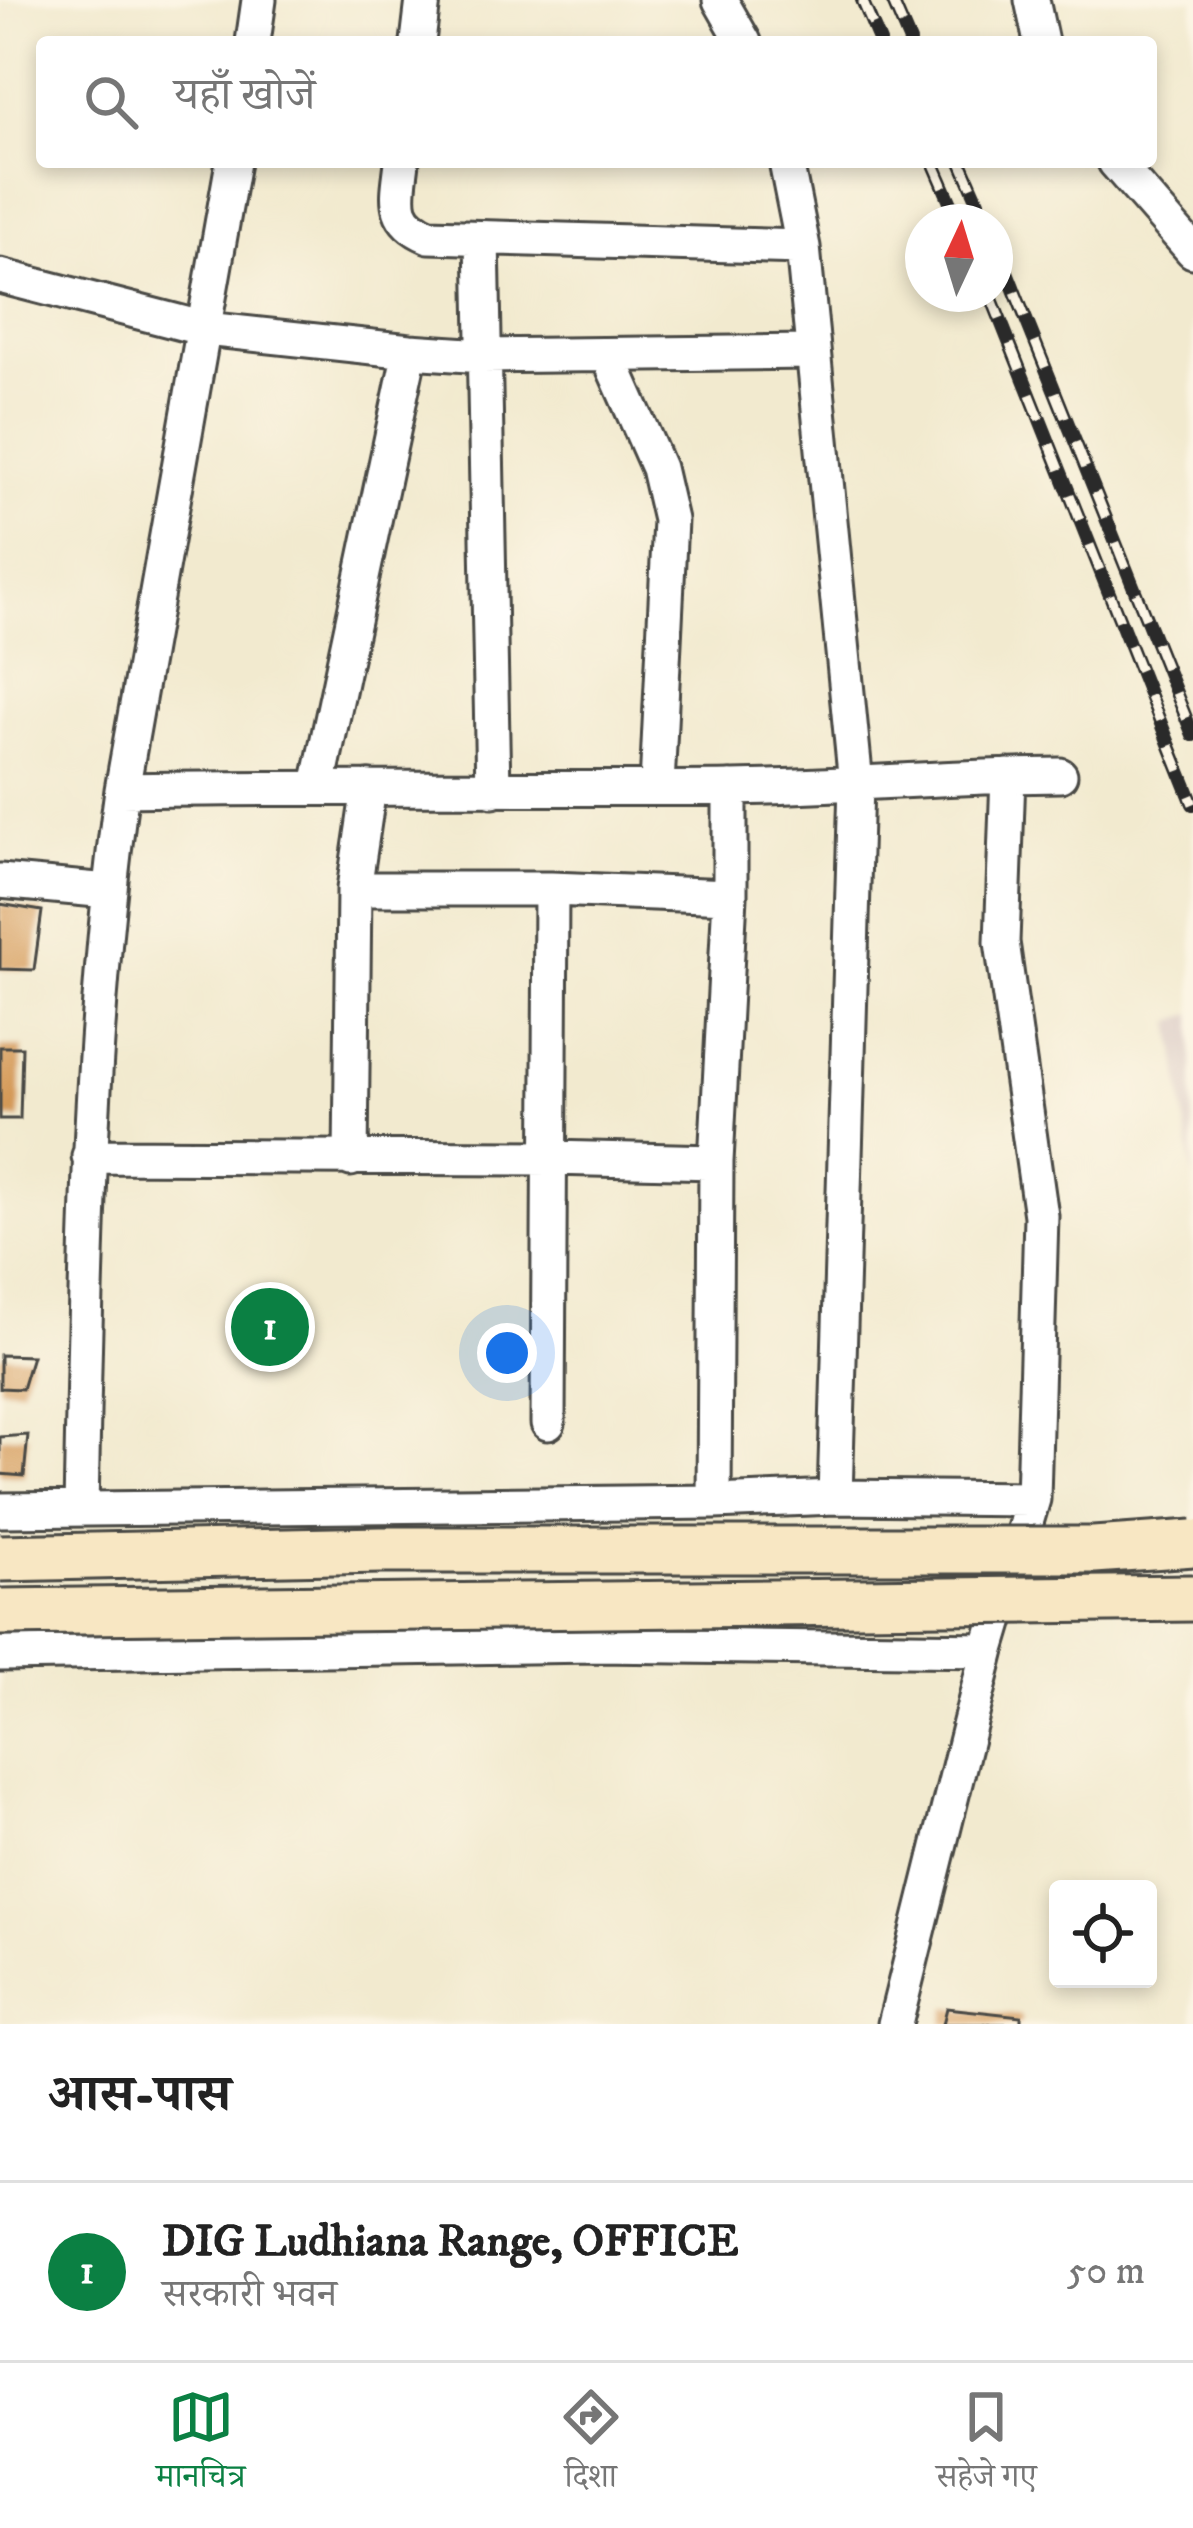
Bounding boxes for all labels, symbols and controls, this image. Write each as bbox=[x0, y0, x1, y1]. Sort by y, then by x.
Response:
search box bbox=[36, 36, 1157, 168]
text: यहाँ खोजें bbox=[174, 68, 315, 124]
icon: search bbox=[78, 69, 144, 135]
north arrow bbox=[905, 204, 1013, 312]
pin: 1 bbox=[231, 1282, 309, 1372]
your location bbox=[477, 1323, 537, 1383]
map controls bbox=[1049, 1880, 1157, 1988]
button: locate bbox=[1049, 1880, 1157, 1988]
text: आस-पास bbox=[48, 2063, 231, 2127]
text: DIG Ludhiana Range, OFFICE bbox=[162, 2214, 739, 2270]
text: 1 bbox=[80, 2247, 94, 2296]
text: 50 m bbox=[1067, 2247, 1145, 2296]
text: सरकारी भवन bbox=[162, 2270, 337, 2319]
tab: मानचित्र bbox=[156, 2384, 246, 2508]
tab: दिशा bbox=[558, 2384, 624, 2508]
tab: सहेजे गए bbox=[936, 2384, 1037, 2508]

